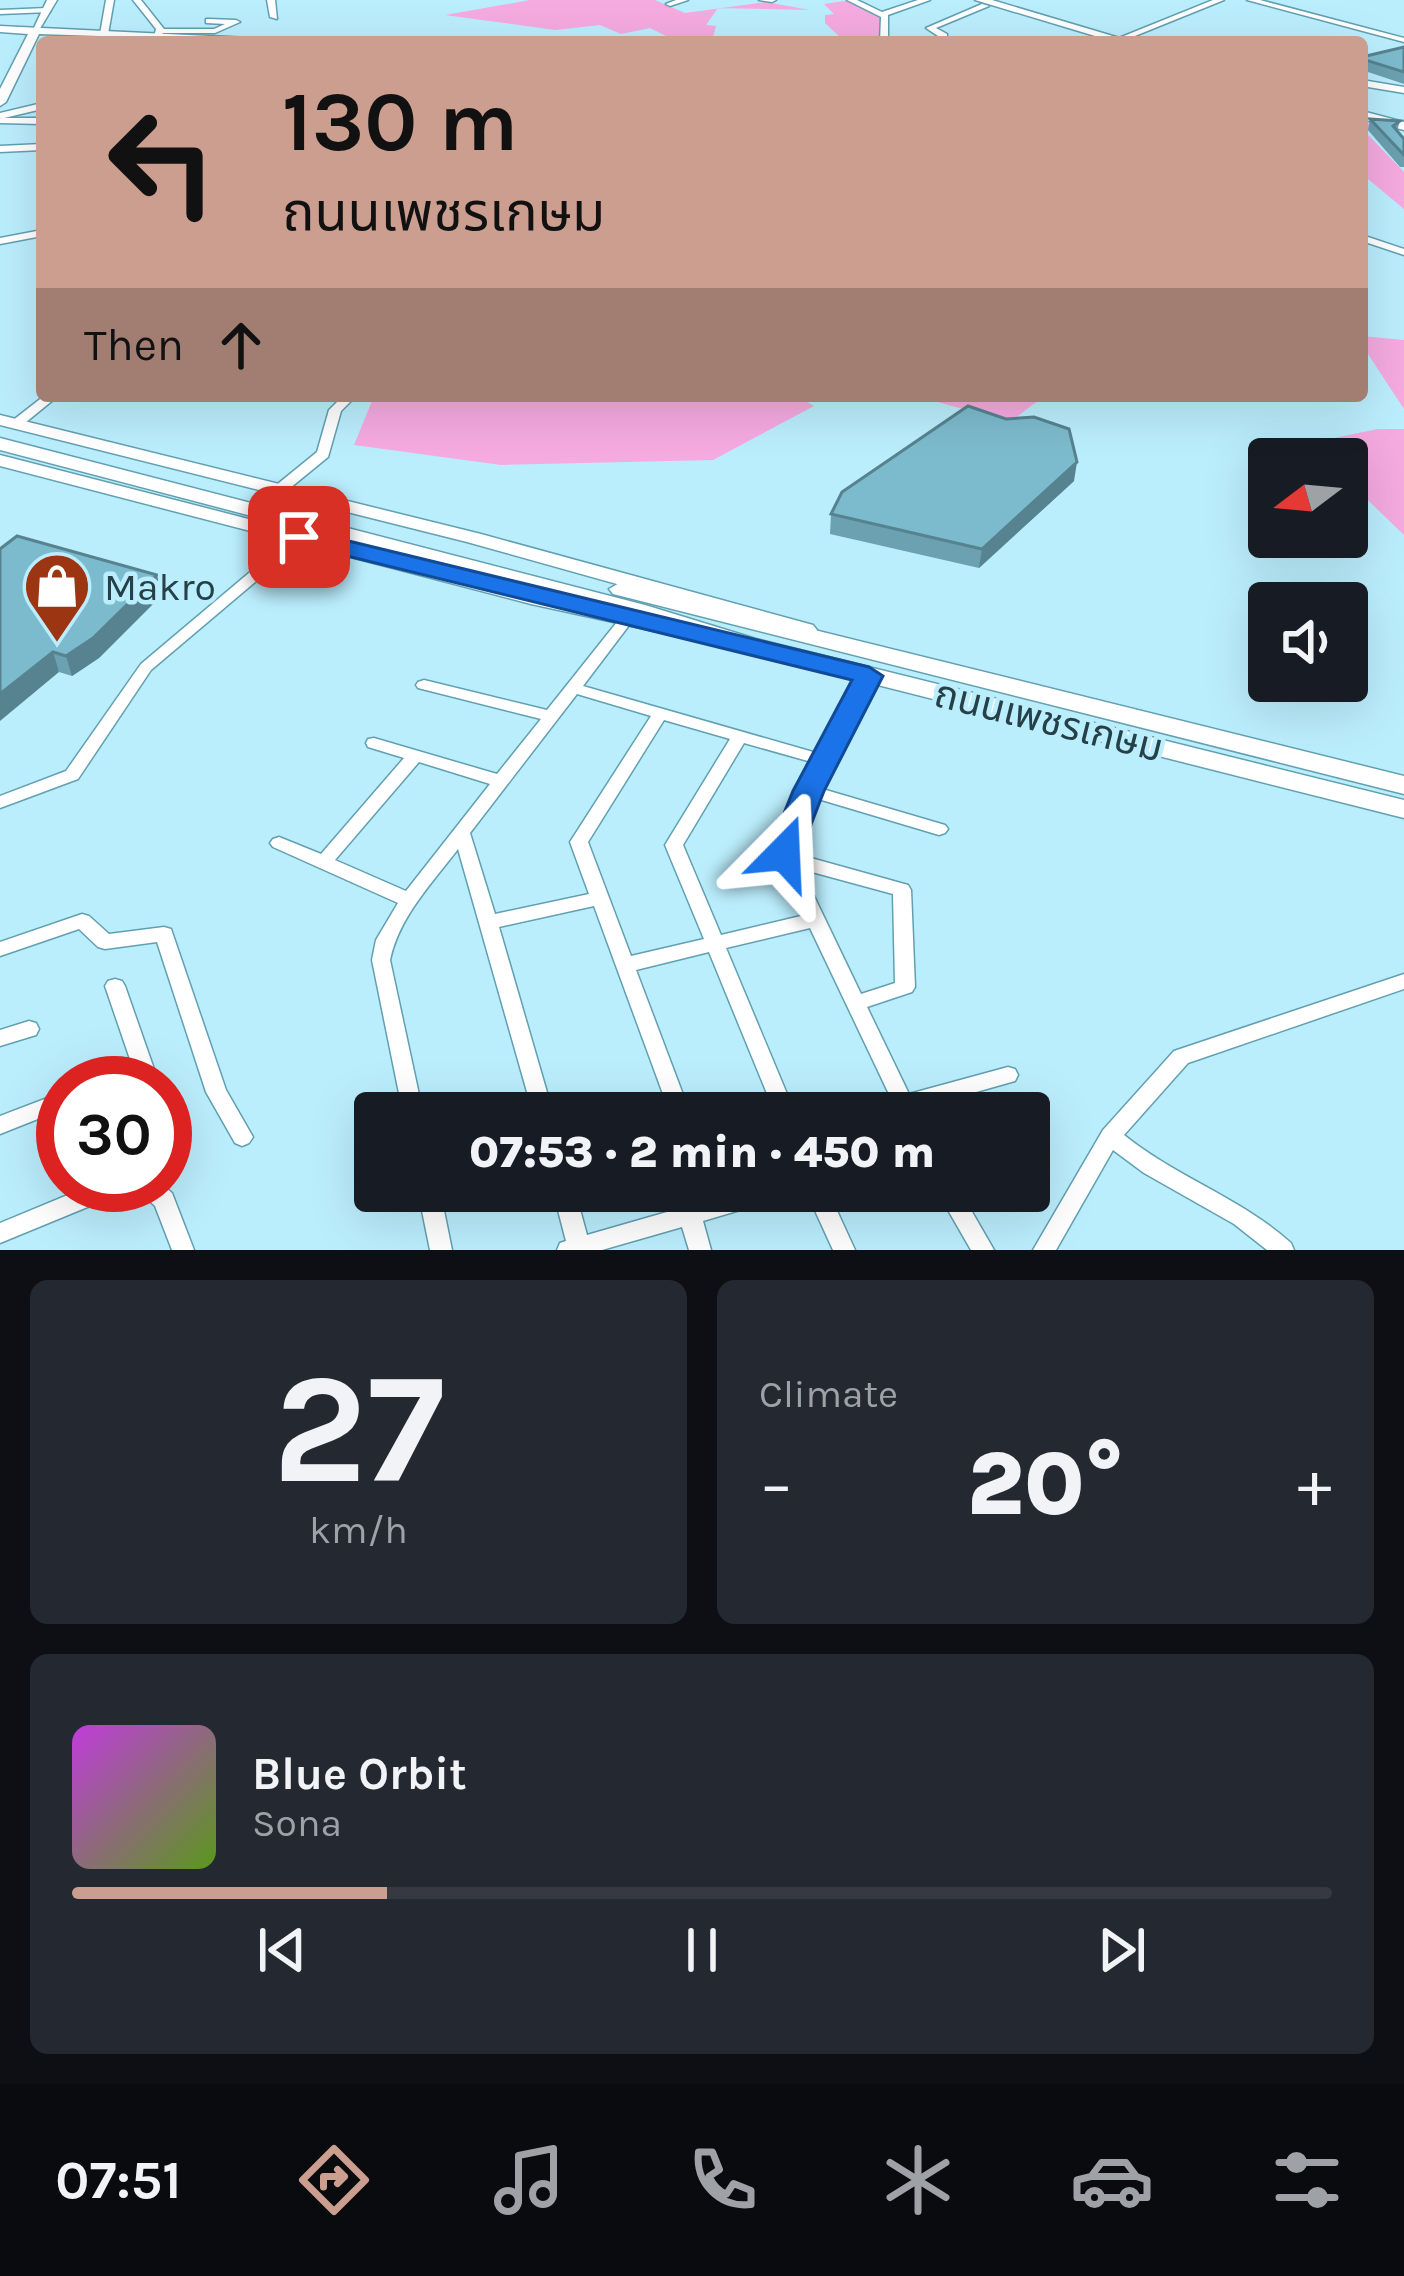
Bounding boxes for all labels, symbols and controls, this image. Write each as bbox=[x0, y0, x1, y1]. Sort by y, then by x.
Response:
text: 130 m bbox=[282, 73, 518, 171]
icon: left bbox=[84, 84, 240, 240]
text: ถนนเพชรเกษม bbox=[282, 180, 605, 244]
icon: ahead bbox=[208, 312, 274, 378]
text: Then bbox=[84, 319, 184, 371]
north arrow bbox=[1248, 438, 1368, 558]
map controls bbox=[1248, 438, 1368, 702]
pin bbox=[248, 486, 350, 588]
icon: arrive bbox=[266, 504, 332, 570]
shop icon: Makro bbox=[22, 551, 92, 645]
place label: Makro bbox=[104, 564, 216, 610]
button: sound bbox=[1248, 582, 1368, 702]
street label: ถนนเพชรเกษม bbox=[930, 670, 1168, 772]
position arrow bbox=[721, 790, 847, 916]
speed limit sign: 30 bbox=[36, 1056, 192, 1212]
text: 07:53 · 2 min · 450 m bbox=[469, 1126, 935, 1178]
text: 27 bbox=[273, 1338, 445, 1520]
text: Climate bbox=[759, 1371, 898, 1417]
text: 20° bbox=[967, 1431, 1124, 1537]
text: − bbox=[759, 1445, 794, 1523]
text: + bbox=[1297, 1445, 1332, 1523]
text: km/h bbox=[309, 1507, 408, 1553]
text: Blue Orbit bbox=[252, 1748, 467, 1800]
text: Sona bbox=[252, 1800, 342, 1846]
icon: previous bbox=[249, 1917, 315, 1983]
icon: pause bbox=[669, 1917, 735, 1983]
icon: next bbox=[1089, 1917, 1155, 1983]
icon: directions bbox=[292, 2138, 376, 2222]
icon: music bbox=[487, 2138, 571, 2222]
icon: phone bbox=[681, 2138, 765, 2222]
icon: climate bbox=[876, 2138, 960, 2222]
icon: car bbox=[1070, 2138, 1154, 2222]
icon: filters bbox=[1265, 2138, 1349, 2222]
text: 07:51 bbox=[55, 2148, 182, 2212]

